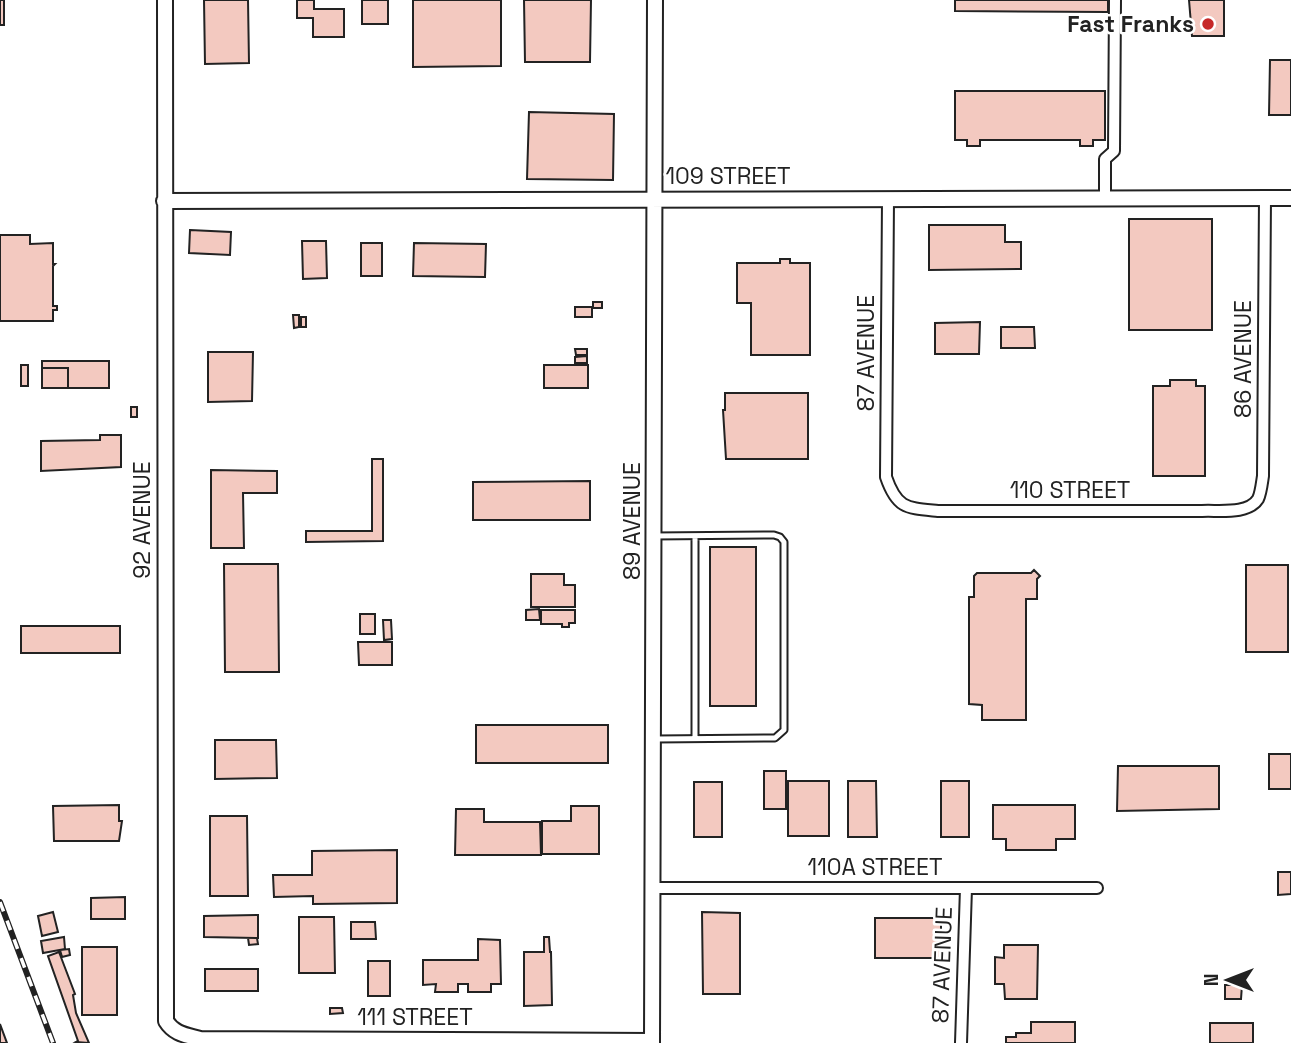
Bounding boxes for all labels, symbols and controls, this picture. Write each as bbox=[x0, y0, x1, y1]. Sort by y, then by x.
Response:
place label: Fast Franks bbox=[1067, 9, 1194, 39]
marker: Fast Franks bbox=[1200, 16, 1216, 32]
street label: 109 STREET bbox=[665, 161, 791, 191]
street label: 87 AVENUE bbox=[851, 295, 881, 411]
street label: 86 AVENUE bbox=[1228, 300, 1258, 418]
street label: 92 AVENUE bbox=[127, 461, 157, 579]
street label: 89 AVENUE bbox=[617, 462, 647, 580]
street label: 110 STREET bbox=[1010, 475, 1130, 505]
street label: 110A STREET bbox=[808, 852, 942, 882]
street label: 87 AVENUE bbox=[925, 906, 959, 1024]
north arrow bbox=[1193, 945, 1263, 1015]
text: N bbox=[1199, 974, 1224, 986]
street label: 111 STREET bbox=[357, 1002, 473, 1032]

